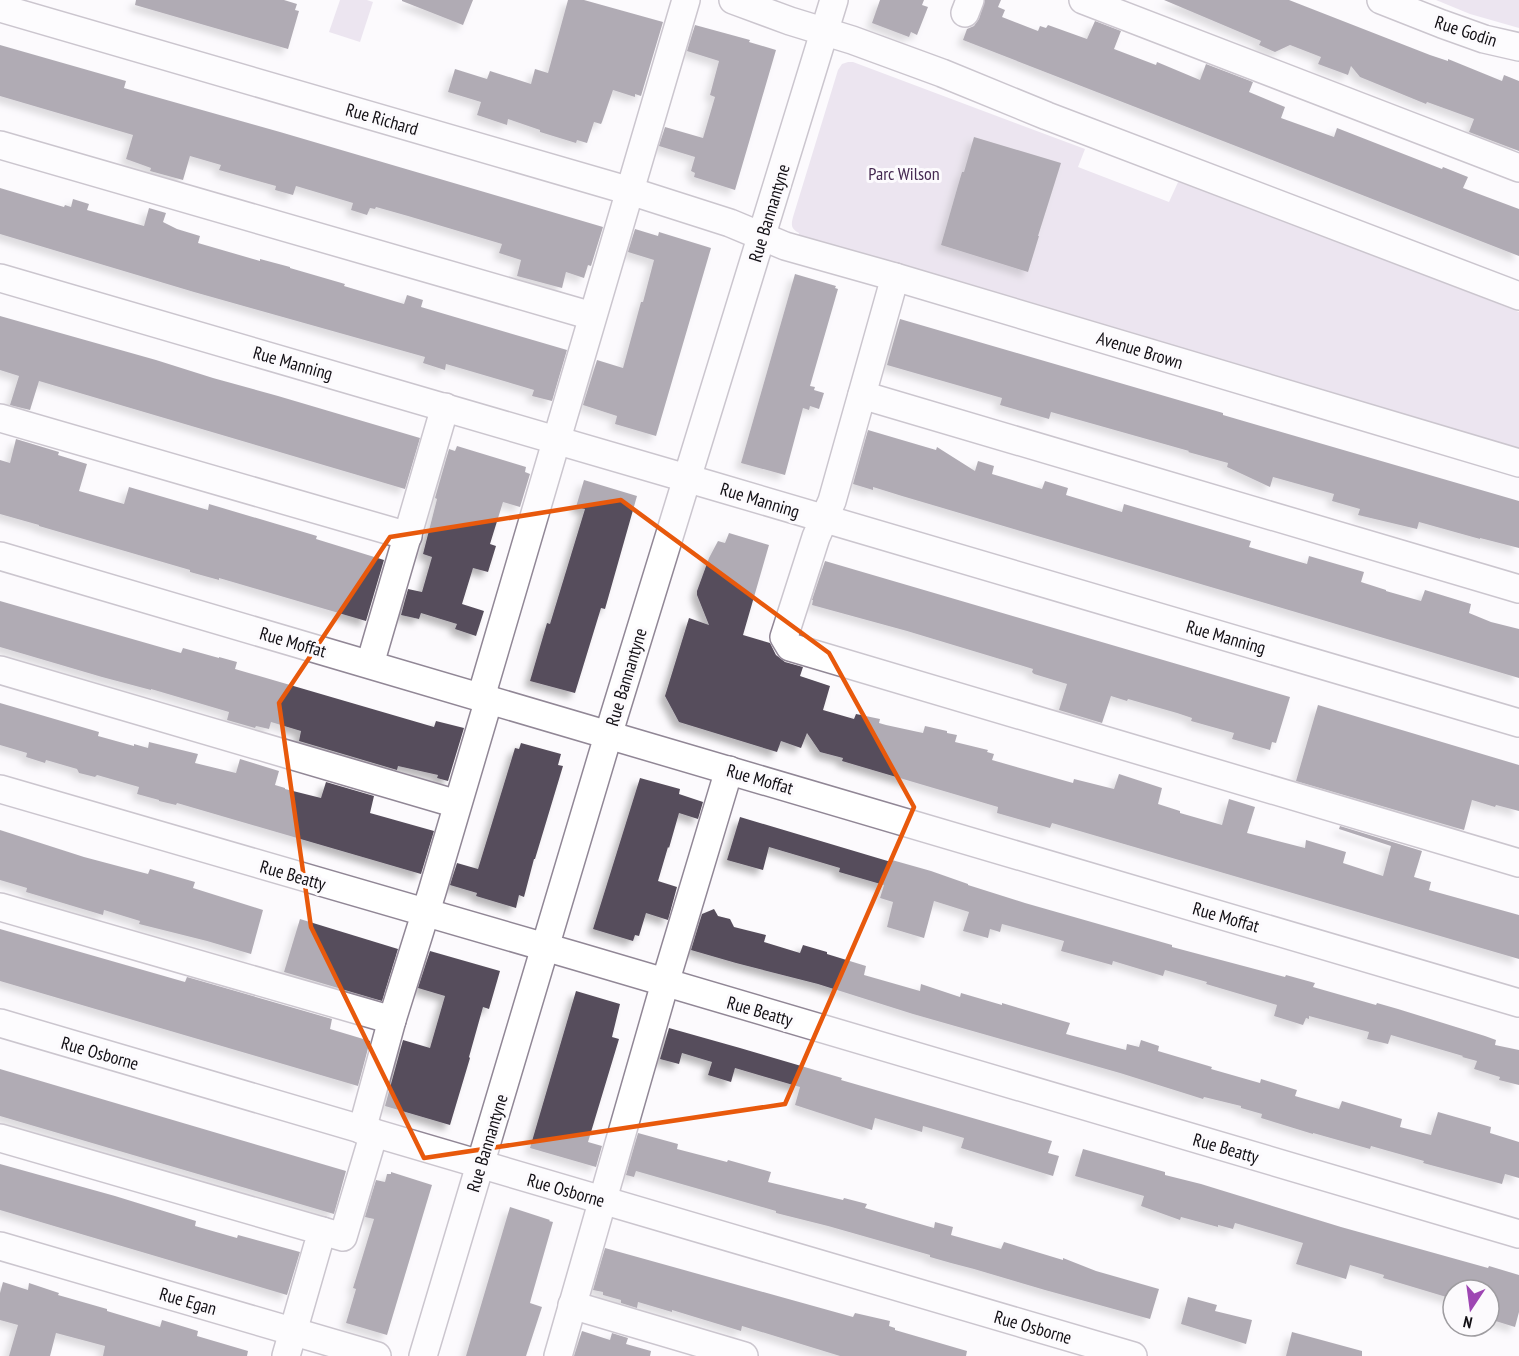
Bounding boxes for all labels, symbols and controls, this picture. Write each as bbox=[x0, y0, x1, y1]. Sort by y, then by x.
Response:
street label: Rue Godin bbox=[1432, 10, 1500, 52]
street label: Rue Richard bbox=[343, 98, 421, 140]
street label: Rue Bannantyne bbox=[743, 161, 795, 265]
park label: Parc Wilson bbox=[868, 162, 940, 185]
street label: Avenue Brown bbox=[1094, 326, 1186, 374]
street label: Rue Manning bbox=[251, 341, 335, 385]
street label: Rue Manning bbox=[718, 477, 802, 523]
street label: Rue Manning bbox=[1184, 615, 1268, 659]
street label: Rue Moffat bbox=[257, 622, 329, 662]
street label: Rue Bannantyne bbox=[600, 625, 652, 729]
street label: Rue Moffat bbox=[724, 759, 796, 799]
street label: Rue Beatty bbox=[257, 855, 329, 895]
street label: Rue Moffat bbox=[1190, 897, 1262, 937]
street label: Rue Beatty bbox=[724, 991, 796, 1031]
street label: Rue Osborne bbox=[59, 1031, 141, 1075]
street label: Rue Bannantyne bbox=[461, 1091, 513, 1195]
street label: Rue Beatty bbox=[1190, 1128, 1262, 1168]
street label: Rue Osborne bbox=[525, 1168, 607, 1212]
north arrow bbox=[1441, 1278, 1501, 1338]
street label: Rue Egan bbox=[157, 1282, 219, 1320]
street label: Rue Osborne bbox=[992, 1305, 1074, 1349]
text: N bbox=[1461, 1312, 1474, 1333]

